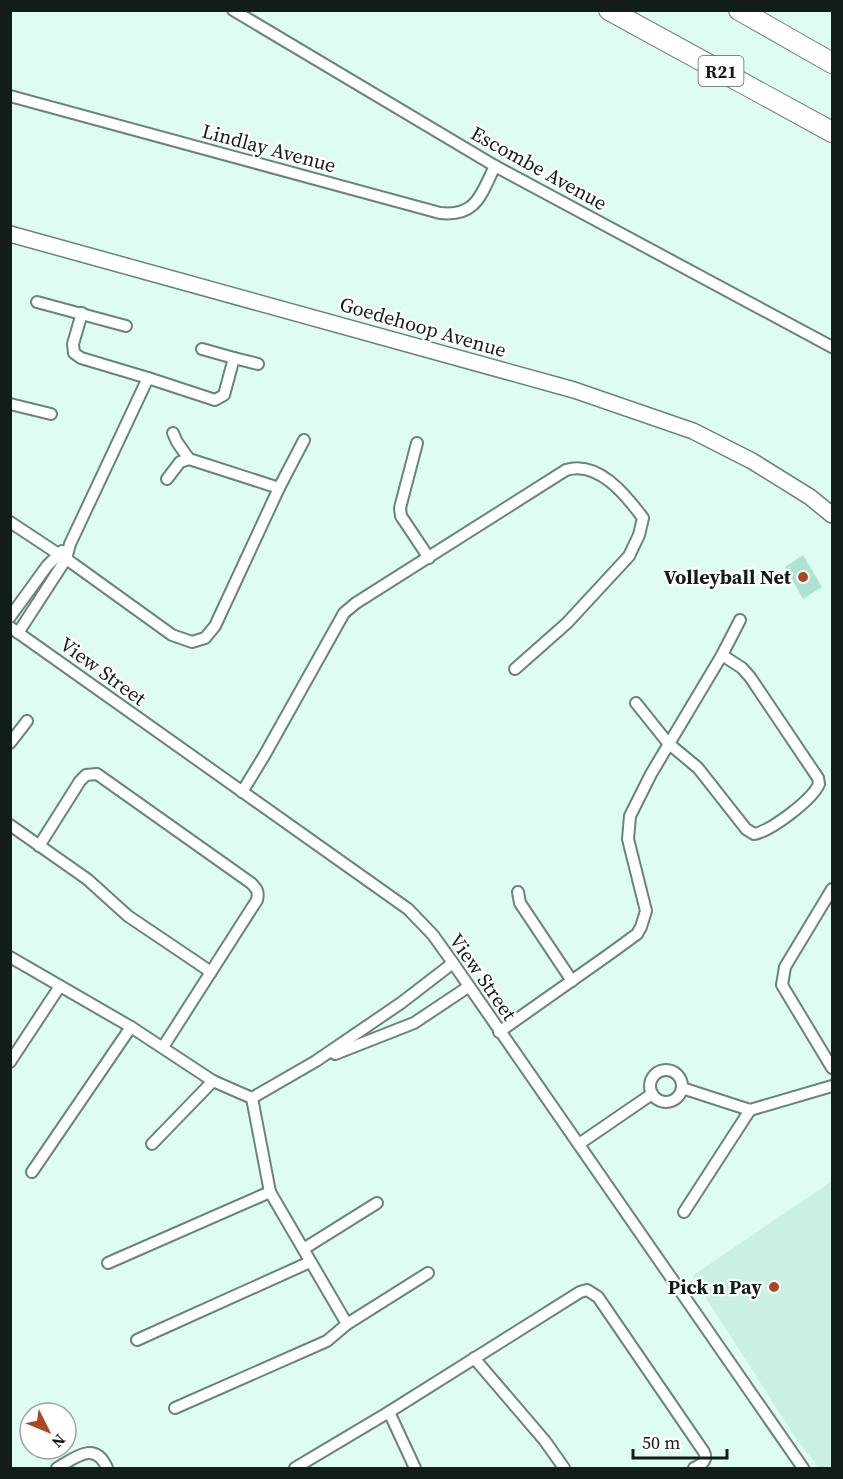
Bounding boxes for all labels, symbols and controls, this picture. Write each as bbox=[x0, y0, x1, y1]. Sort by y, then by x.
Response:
road number: R21 bbox=[698, 56, 744, 86]
street label: Lindlay Avenue bbox=[199, 117, 339, 179]
street label: Escombe Avenue bbox=[466, 119, 612, 217]
street label: Goedehoop Avenue bbox=[337, 290, 509, 364]
place label: Volleyball Net bbox=[664, 563, 792, 591]
marker: Volleyball Net bbox=[796, 570, 810, 584]
street label: View Street bbox=[54, 630, 152, 712]
street label: View Street bbox=[443, 928, 524, 1027]
place label: Pick n Pay bbox=[668, 1273, 762, 1301]
marker: Pick n Pay bbox=[767, 1280, 781, 1294]
north arrow bbox=[18, 1401, 78, 1461]
scale bar bbox=[633, 1422, 728, 1460]
text: N bbox=[47, 1429, 71, 1453]
text: 50 m bbox=[642, 1430, 680, 1455]

